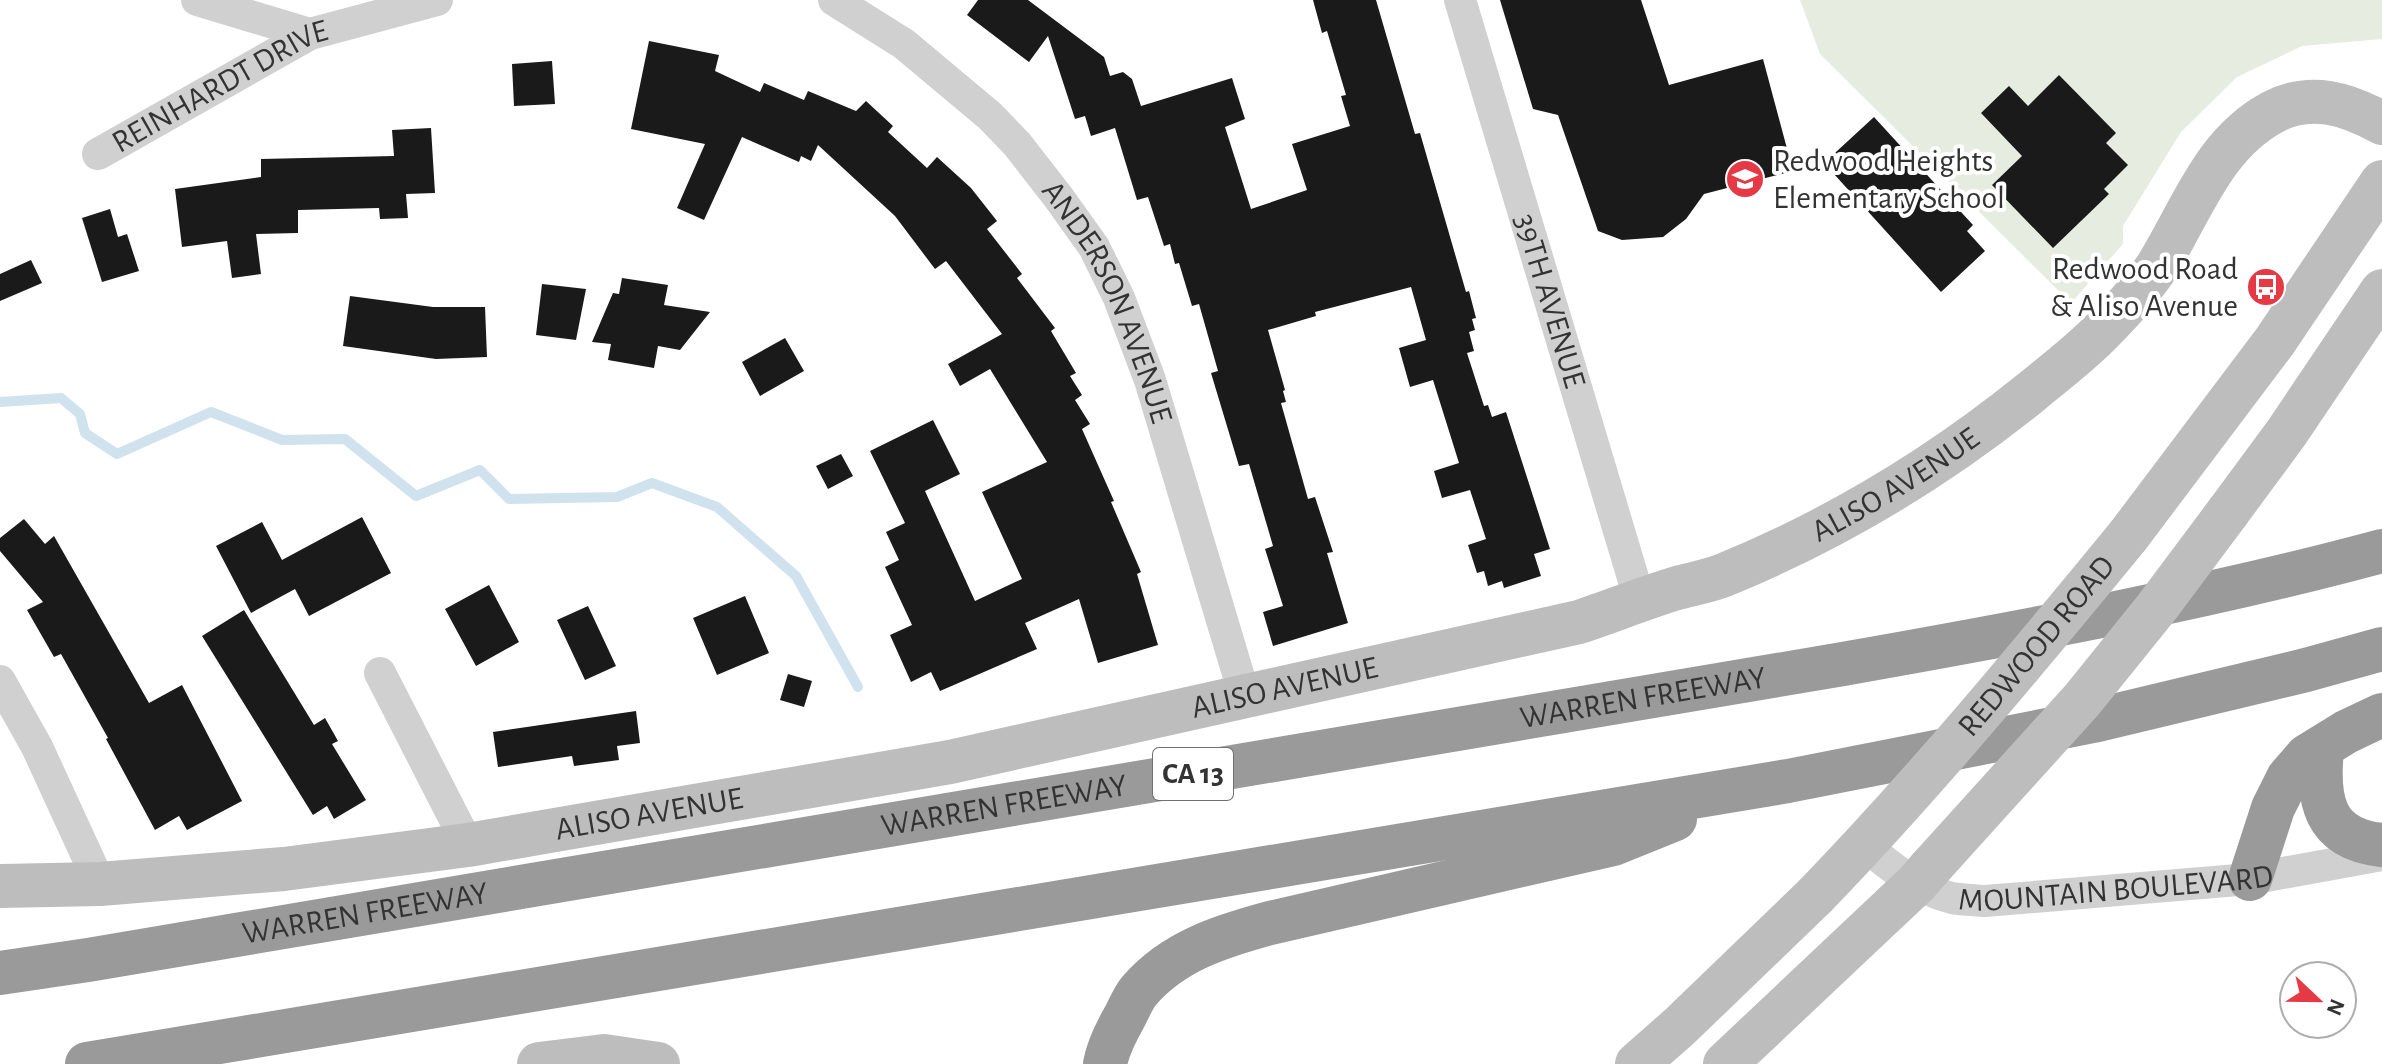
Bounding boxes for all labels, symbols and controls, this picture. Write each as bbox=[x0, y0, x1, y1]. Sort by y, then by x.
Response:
street label: REINHARDT DRIVE bbox=[107, 14, 331, 159]
place label: Redwood Heights Elementary School bbox=[1773, 145, 2005, 214]
school or university icon: Redwood Heights Elementary School bbox=[1724, 158, 1766, 200]
street label: ANDERSON AVENUE bbox=[1036, 175, 1178, 427]
street label: 39TH AVENUE bbox=[1509, 210, 1591, 391]
place label: Redwood Road & Aliso Avenue bbox=[2050, 253, 2238, 322]
bus stop icon: Redwood Road & Aliso Avenue bbox=[2245, 266, 2287, 308]
street label: ALISO AVENUE bbox=[1806, 422, 1985, 548]
street label: REDWOOD ROAD bbox=[1952, 550, 2121, 742]
street label: ALISO AVENUE bbox=[1188, 651, 1381, 724]
street label: WARREN FREEWAY bbox=[1518, 661, 1768, 734]
road number: CA 13 bbox=[1153, 748, 1233, 800]
street label: WARREN FREEWAY bbox=[879, 769, 1130, 842]
street label: ALISO AVENUE bbox=[553, 782, 745, 846]
street label: MOUNTAIN BOULEVARD bbox=[1957, 859, 2276, 917]
street label: WARREN FREEWAY bbox=[240, 877, 491, 950]
north arrow bbox=[2278, 960, 2358, 1040]
text: N bbox=[2323, 996, 2349, 1018]

